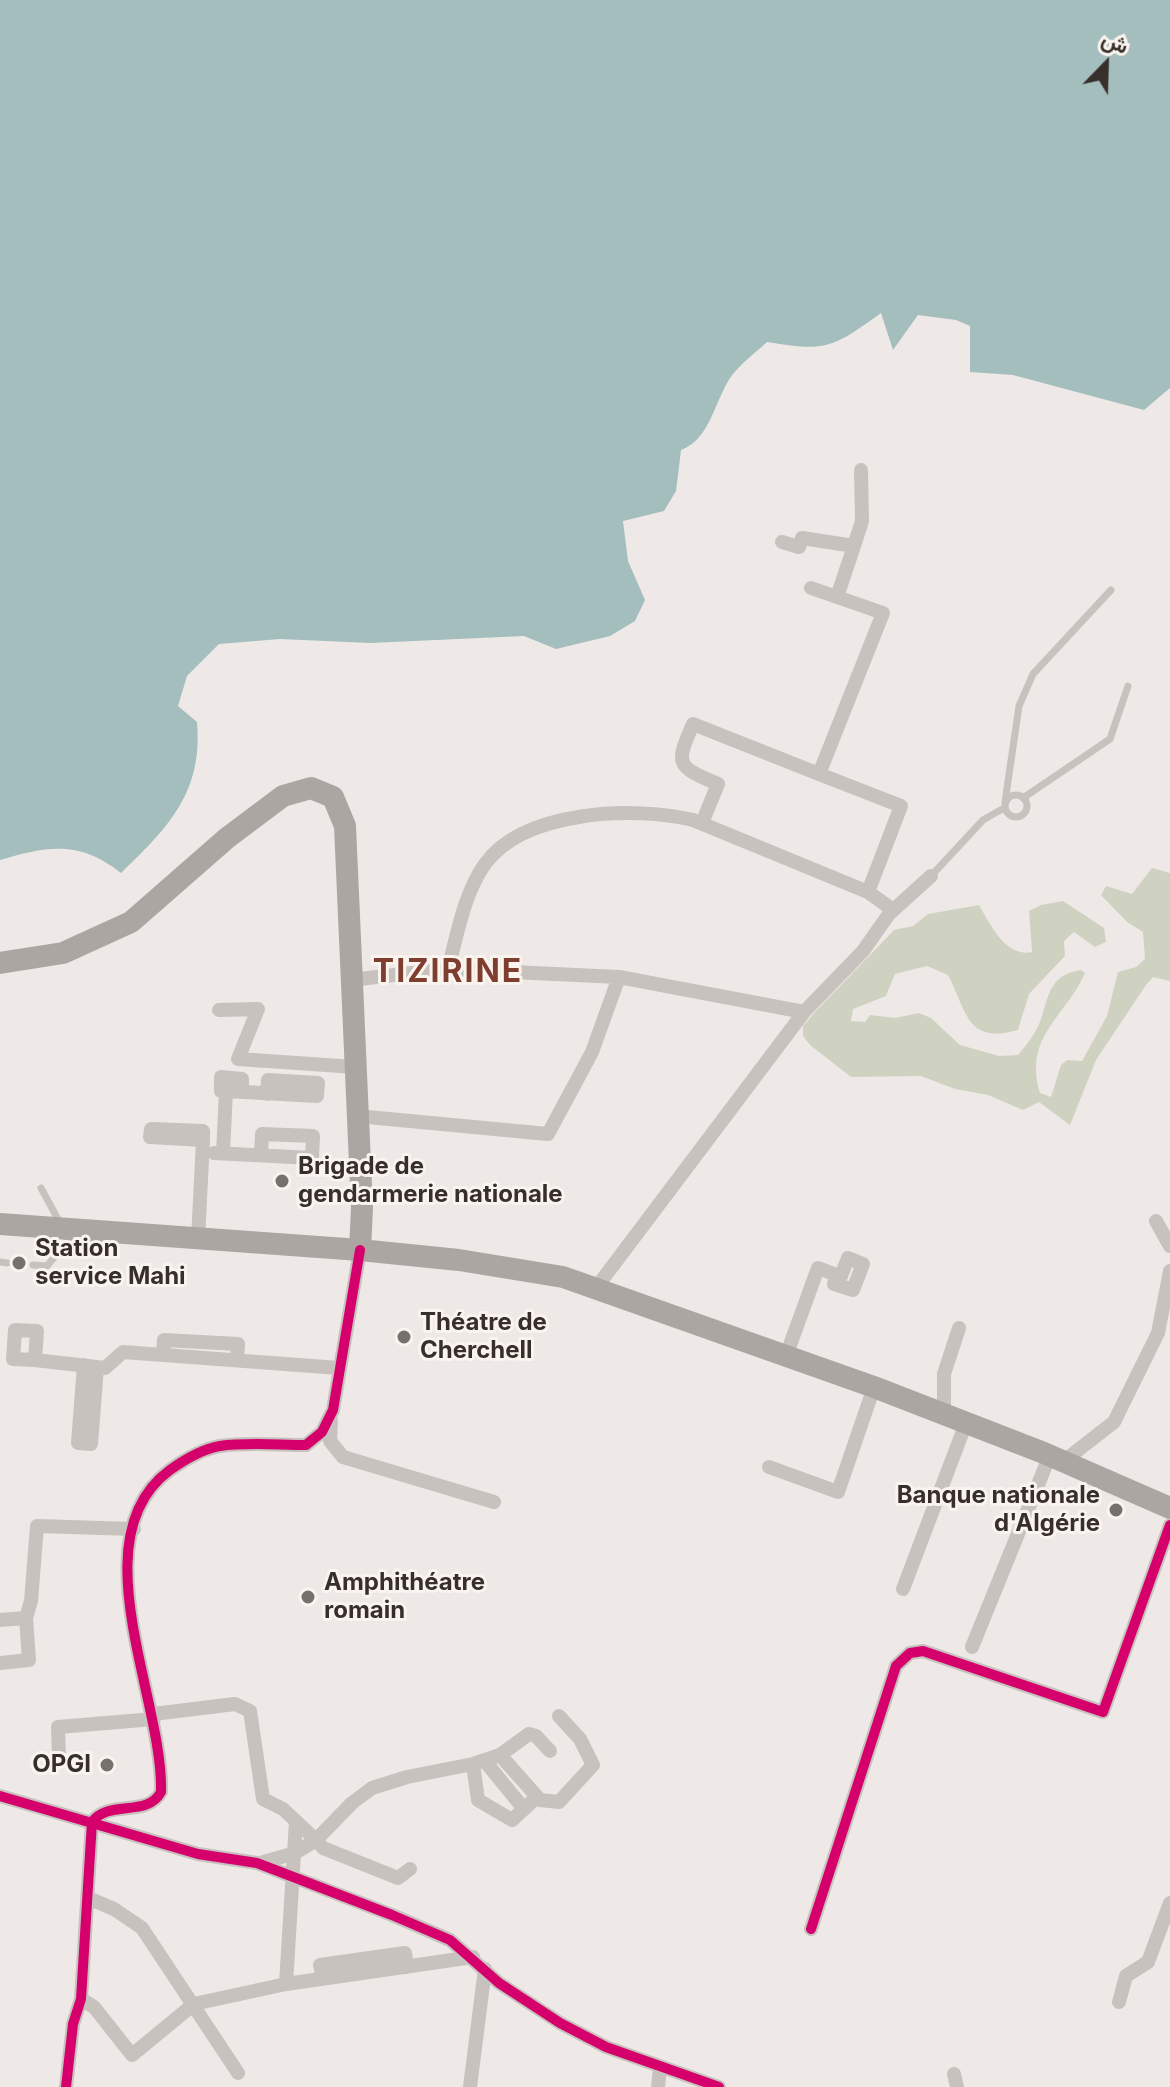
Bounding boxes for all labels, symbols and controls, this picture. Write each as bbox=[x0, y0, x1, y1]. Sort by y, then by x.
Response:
north arrow bbox=[1066, 24, 1146, 104]
text: ش bbox=[1098, 25, 1133, 59]
district label: TIZIRINE bbox=[373, 953, 523, 991]
place label: Brigade de gendarmerie nationale bbox=[298, 1153, 563, 1209]
marker: Brigade de gendarmerie nationale bbox=[273, 1172, 291, 1190]
place label: Station service Mahi bbox=[35, 1235, 186, 1291]
marker: Station service Mahi bbox=[10, 1254, 28, 1272]
place label: Théatre de Cherchell bbox=[420, 1309, 547, 1365]
marker: Théatre de Cherchell bbox=[395, 1328, 413, 1346]
place label: Banque nationale d'Algérie bbox=[897, 1482, 1100, 1538]
marker: Banque nationale d'Algérie bbox=[1107, 1501, 1125, 1519]
place label: Amphithéatre romain bbox=[324, 1569, 485, 1625]
marker: Amphithéatre romain bbox=[299, 1588, 317, 1606]
place label: OPGI bbox=[32, 1751, 91, 1779]
marker: OPGI bbox=[98, 1756, 116, 1774]

